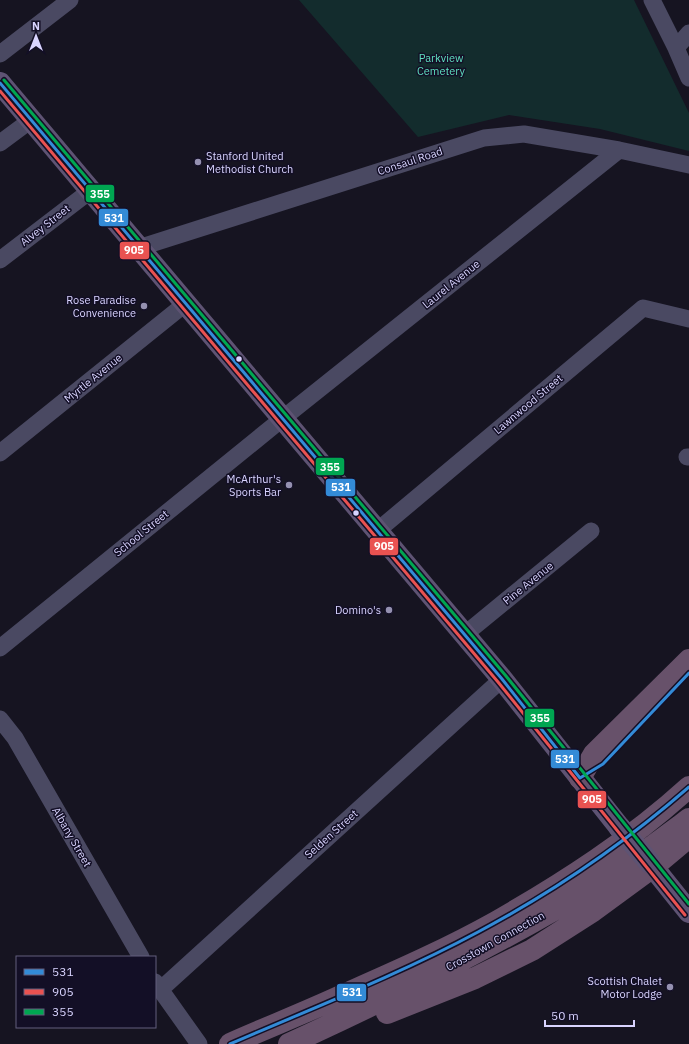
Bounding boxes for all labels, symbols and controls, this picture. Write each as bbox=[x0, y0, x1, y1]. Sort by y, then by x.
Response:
north arrow bbox=[16, 16, 56, 56]
text: N bbox=[32, 19, 40, 33]
park label: Parkview Cemetery bbox=[417, 51, 466, 78]
street label: Consaul Road bbox=[376, 144, 444, 178]
place label: Stanford United Methodist Church bbox=[206, 149, 293, 176]
marker: Stanford United Methodist Church bbox=[193, 157, 203, 167]
line badge: 355 bbox=[85, 184, 115, 203]
text: 355 bbox=[90, 187, 110, 201]
street label: Alvey Street bbox=[17, 201, 73, 249]
line badge: 531 bbox=[98, 208, 129, 227]
text: 531 bbox=[104, 211, 124, 225]
line badge: 905 bbox=[119, 241, 150, 260]
text: 905 bbox=[124, 243, 144, 257]
street label: Laurel Avenue bbox=[419, 257, 483, 311]
place label: Rose Paradise Convenience bbox=[66, 293, 136, 320]
marker: Rose Paradise Convenience bbox=[139, 301, 149, 311]
street label: Myrtle Avenue bbox=[61, 350, 125, 406]
unlabelled marker bbox=[234, 354, 244, 364]
street label: Lawnwood Street bbox=[491, 371, 565, 437]
line badge: 355 bbox=[315, 457, 345, 476]
text: 355 bbox=[320, 460, 340, 474]
place label: McArthur's Sports Bar bbox=[227, 472, 281, 499]
line badge: 531 bbox=[325, 478, 356, 497]
marker: McArthur's Sports Bar bbox=[284, 480, 294, 490]
text: 531 bbox=[331, 480, 351, 494]
street label: School Street bbox=[111, 507, 171, 559]
unlabelled marker bbox=[351, 508, 361, 518]
line badge: 905 bbox=[369, 537, 399, 556]
text: 905 bbox=[374, 539, 394, 553]
street label: Pine Avenue bbox=[500, 558, 556, 608]
place label: Domino's bbox=[335, 603, 381, 617]
marker: Domino's bbox=[384, 605, 394, 615]
line badge: 355 bbox=[524, 708, 555, 728]
text: 355 bbox=[530, 711, 550, 725]
line badge: 531 bbox=[550, 749, 580, 769]
text: 531 bbox=[555, 752, 575, 766]
line badge: 905 bbox=[577, 790, 607, 809]
text: 905 bbox=[582, 792, 602, 806]
street label: Albany Street bbox=[49, 805, 95, 870]
street label: Selden Street bbox=[301, 806, 361, 862]
street label: Crosstown Connection bbox=[443, 908, 547, 974]
legend bbox=[16, 956, 156, 1028]
text: 531 bbox=[52, 964, 74, 979]
place label: Scottish Chalet Motor Lodge bbox=[588, 974, 662, 1001]
marker: Scottish Chalet Motor Lodge bbox=[665, 982, 675, 992]
line badge: 531 bbox=[336, 983, 367, 1002]
text: 905 bbox=[52, 984, 74, 999]
text: 531 bbox=[342, 985, 362, 999]
scale bar bbox=[545, 1002, 634, 1028]
text: 355 bbox=[52, 1004, 74, 1019]
text: 50 m bbox=[551, 1008, 579, 1023]

